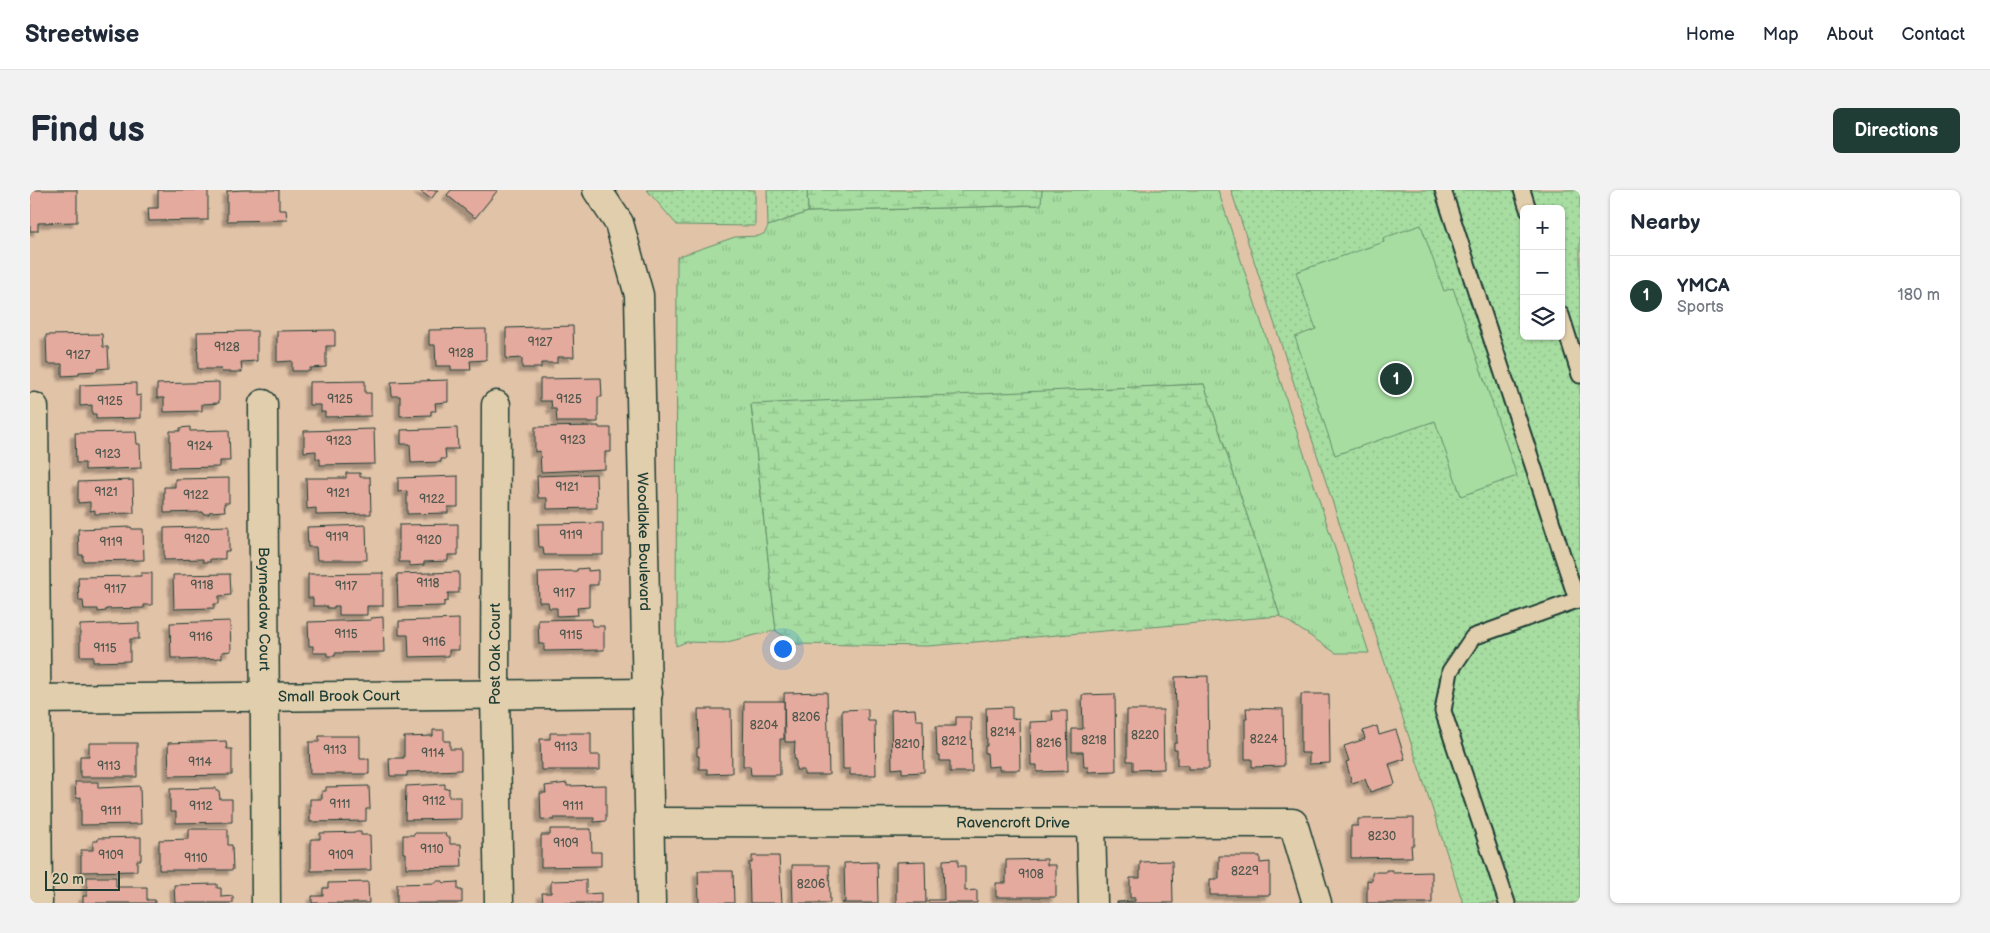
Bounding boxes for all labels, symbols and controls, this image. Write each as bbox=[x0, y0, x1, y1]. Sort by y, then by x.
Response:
text: Streetwise bbox=[25, 20, 139, 49]
text: Home bbox=[1686, 24, 1735, 45]
text: Map bbox=[1763, 24, 1799, 45]
text: About bbox=[1827, 24, 1874, 45]
text: Contact bbox=[1902, 24, 1965, 45]
button: Directions bbox=[1833, 108, 1960, 153]
text: Find us bbox=[30, 109, 145, 152]
map controls bbox=[1520, 205, 1565, 340]
button: + bbox=[1520, 205, 1565, 250]
text: Nearby bbox=[1630, 210, 1700, 235]
button: − bbox=[1520, 250, 1565, 295]
text: YMCA bbox=[1677, 275, 1730, 298]
text: 1 bbox=[1643, 286, 1649, 305]
text: 180 m bbox=[1898, 286, 1940, 305]
button: layers bbox=[1520, 295, 1565, 340]
text: Sports bbox=[1677, 298, 1724, 317]
house number: 9127 bbox=[528, 335, 552, 350]
house number: 9128 bbox=[214, 340, 240, 355]
house number: 9128 bbox=[448, 346, 474, 361]
house number: 9127 bbox=[66, 348, 90, 363]
pin: 1 bbox=[1380, 360, 1412, 398]
house number: 9125 bbox=[327, 392, 353, 407]
house number: 9125 bbox=[556, 392, 582, 407]
house number: 9125 bbox=[97, 394, 123, 409]
house number: 9123 bbox=[560, 433, 586, 448]
house number: 9123 bbox=[326, 434, 352, 449]
house number: 9124 bbox=[187, 439, 214, 454]
house number: 9123 bbox=[95, 447, 121, 462]
street label: Woodlake Boulevard bbox=[633, 472, 655, 611]
house number: 9121 bbox=[555, 480, 579, 495]
house number: 9121 bbox=[94, 485, 118, 500]
house number: 9121 bbox=[326, 486, 350, 501]
house number: 9122 bbox=[183, 488, 209, 503]
house number: 9122 bbox=[419, 492, 445, 507]
house number: 9119 bbox=[559, 528, 583, 543]
house number: 9119 bbox=[325, 530, 349, 545]
house number: 9120 bbox=[184, 532, 210, 547]
house number: 9120 bbox=[416, 533, 442, 548]
house number: 9119 bbox=[99, 535, 123, 550]
street label: Baymeadow Court bbox=[254, 547, 274, 672]
house number: 9118 bbox=[416, 576, 440, 591]
house number: 9118 bbox=[190, 578, 214, 593]
house number: 9117 bbox=[335, 579, 357, 594]
house number: 9117 bbox=[104, 582, 126, 597]
house number: 9117 bbox=[553, 586, 575, 601]
street label: Post Oak Court bbox=[486, 603, 505, 705]
house number: 9115 bbox=[334, 627, 358, 642]
house number: 9115 bbox=[559, 628, 583, 643]
house number: 9116 bbox=[189, 630, 213, 645]
house number: 9116 bbox=[422, 635, 446, 650]
your location bbox=[770, 636, 796, 662]
house number: 9115 bbox=[93, 641, 117, 656]
street label: Small Brook Court bbox=[278, 686, 401, 706]
house number: 8206 bbox=[792, 710, 820, 725]
house number: 8204 bbox=[750, 718, 779, 733]
house number: 8214 bbox=[990, 725, 1017, 740]
house number: 8220 bbox=[1131, 728, 1159, 743]
house number: 8224 bbox=[1250, 732, 1279, 747]
house number: 8218 bbox=[1081, 733, 1107, 748]
house number: 8212 bbox=[941, 734, 967, 749]
house number: 8216 bbox=[1036, 736, 1062, 751]
house number: 8210 bbox=[894, 737, 920, 752]
house number: 9113 bbox=[554, 740, 578, 755]
house number: 9113 bbox=[323, 743, 347, 758]
house number: 9114 bbox=[421, 746, 445, 761]
house number: 9114 bbox=[188, 755, 212, 770]
house number: 9113 bbox=[97, 759, 121, 774]
house number: 9112 bbox=[422, 794, 446, 809]
house number: 9111 bbox=[330, 797, 350, 812]
house number: 9112 bbox=[189, 799, 213, 814]
house number: 9111 bbox=[563, 799, 583, 814]
house number: 9111 bbox=[101, 804, 121, 819]
street label: Ravencroft Drive bbox=[956, 813, 1070, 832]
house number: 8230 bbox=[1368, 829, 1396, 844]
house number: 9109 bbox=[553, 836, 579, 851]
house number: 9110 bbox=[420, 842, 444, 857]
house number: 9109 bbox=[98, 848, 124, 863]
house number: 9109 bbox=[328, 848, 354, 863]
house number: 9110 bbox=[184, 851, 208, 866]
house number: 8229 bbox=[1231, 864, 1259, 879]
house number: 9108 bbox=[1018, 867, 1044, 882]
scale bar bbox=[45, 868, 120, 891]
text: 20 m bbox=[52, 871, 84, 888]
house number: 8206 bbox=[797, 877, 825, 892]

